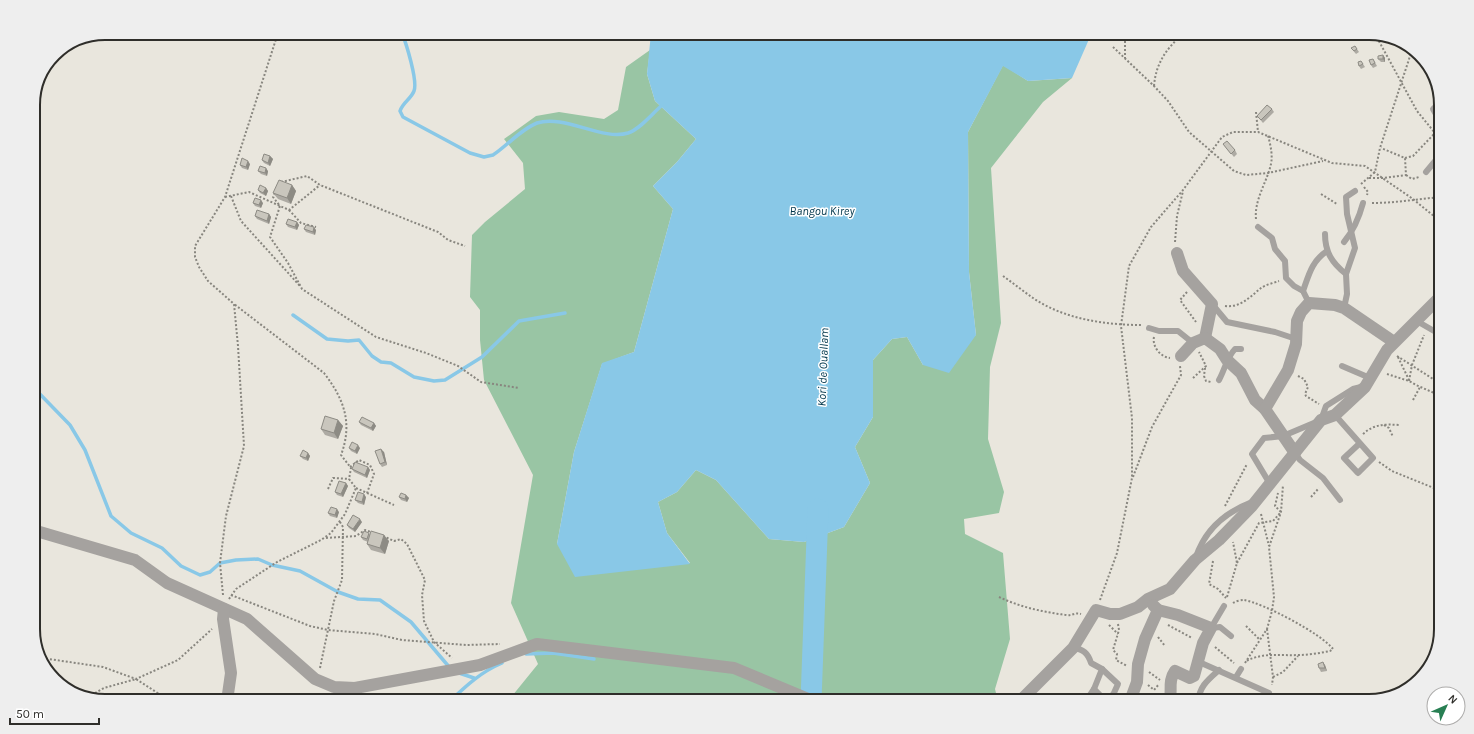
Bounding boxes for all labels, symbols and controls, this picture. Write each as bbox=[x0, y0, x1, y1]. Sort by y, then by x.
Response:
water label: Bangou Kirey bbox=[789, 204, 855, 218]
water label: Kori de Ouallam bbox=[815, 327, 831, 407]
north arrow bbox=[1426, 686, 1466, 726]
text: N bbox=[1445, 692, 1460, 707]
scale bar bbox=[10, 700, 99, 726]
text: 50 m bbox=[16, 707, 44, 721]

